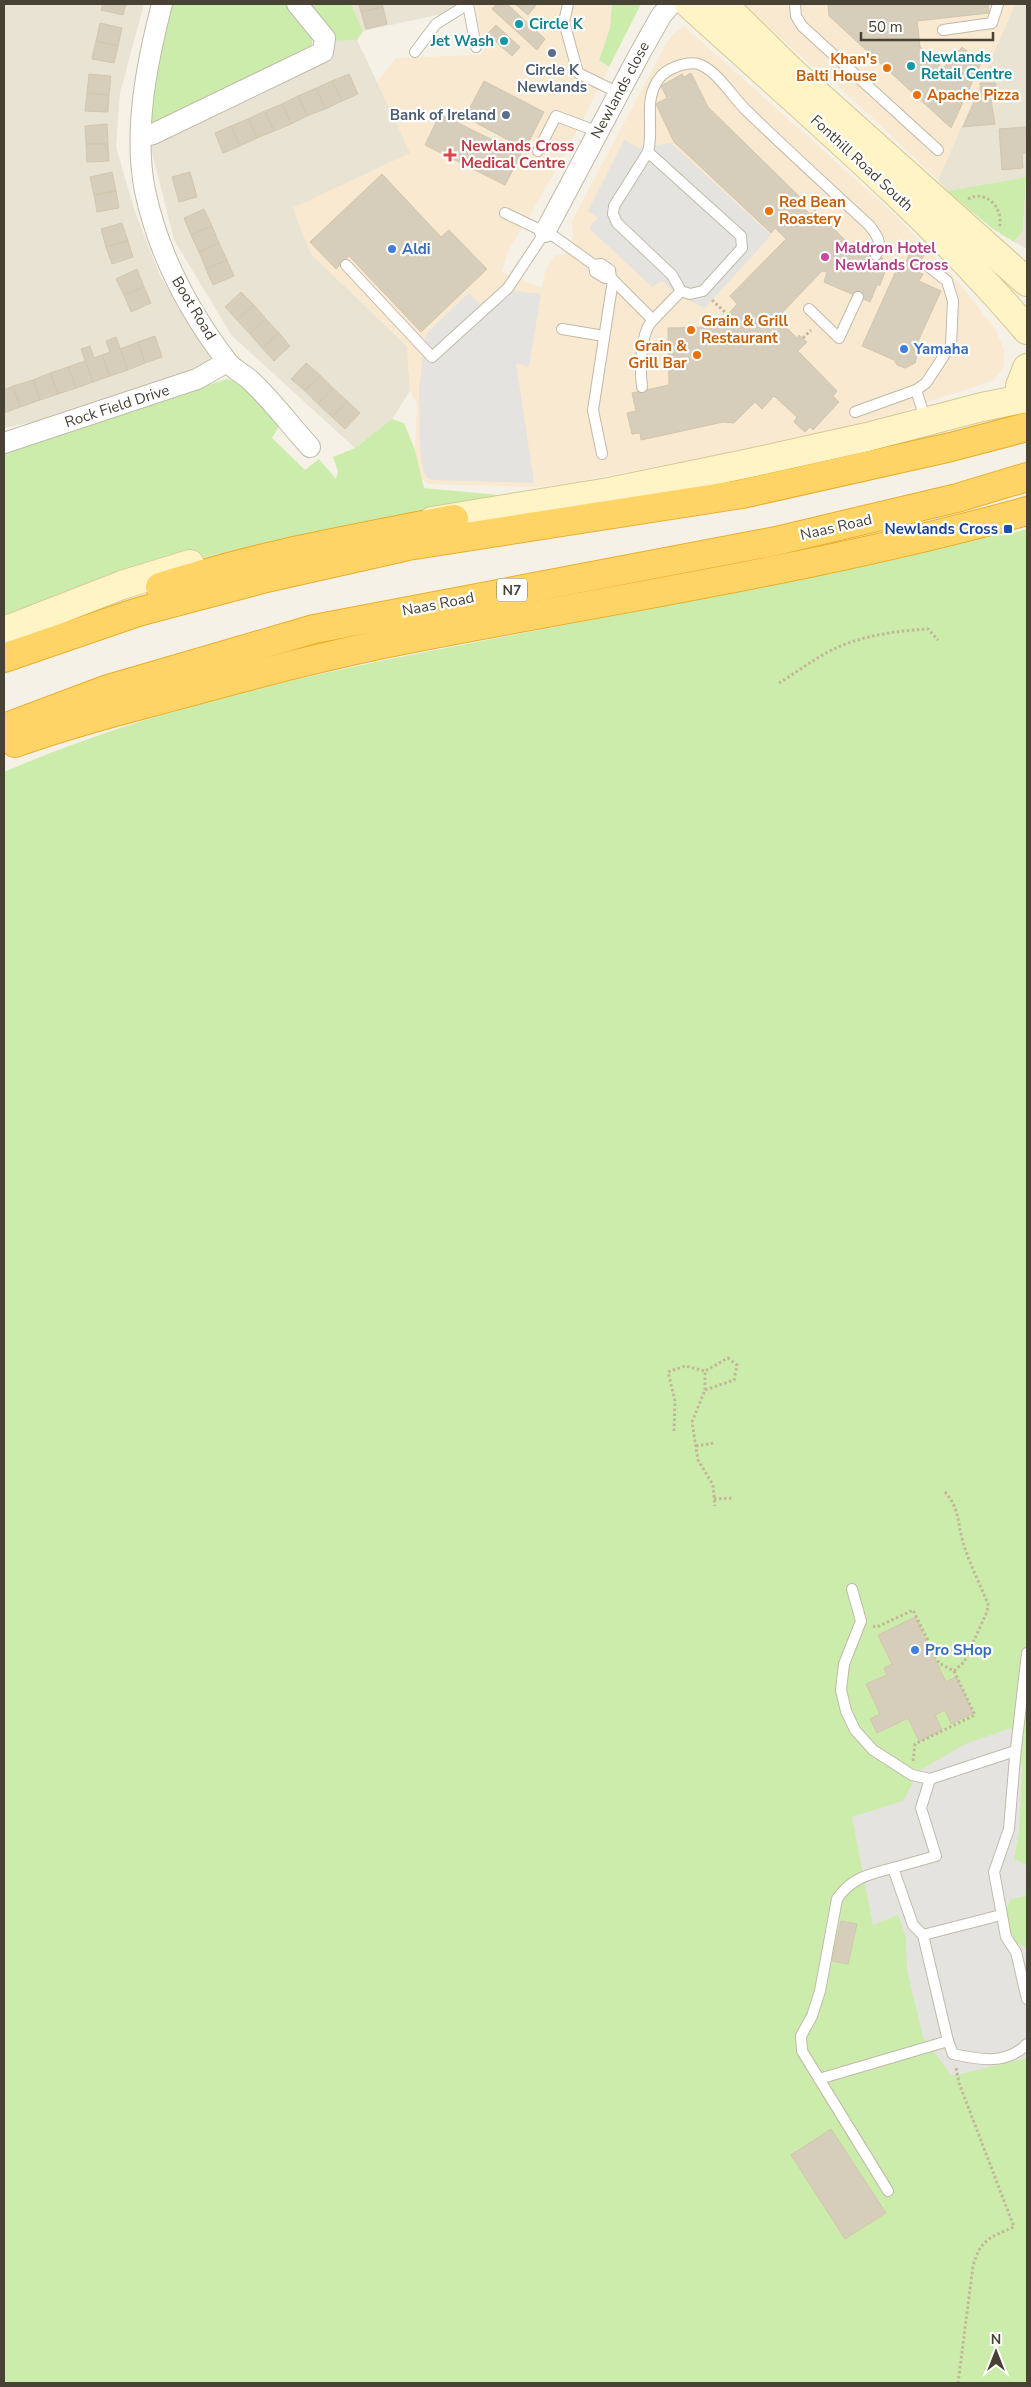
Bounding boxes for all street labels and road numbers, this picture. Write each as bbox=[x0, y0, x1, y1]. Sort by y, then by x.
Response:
street label: Newlands close bbox=[586, 38, 654, 142]
street label: Fonthill Road South bbox=[806, 110, 918, 216]
street label: Boot Road bbox=[167, 273, 221, 343]
street label: Rock Field Drive bbox=[62, 380, 172, 432]
street label: Naas Road bbox=[798, 509, 874, 545]
road number: N7 bbox=[497, 578, 527, 602]
street label: Naas Road bbox=[400, 587, 476, 621]

